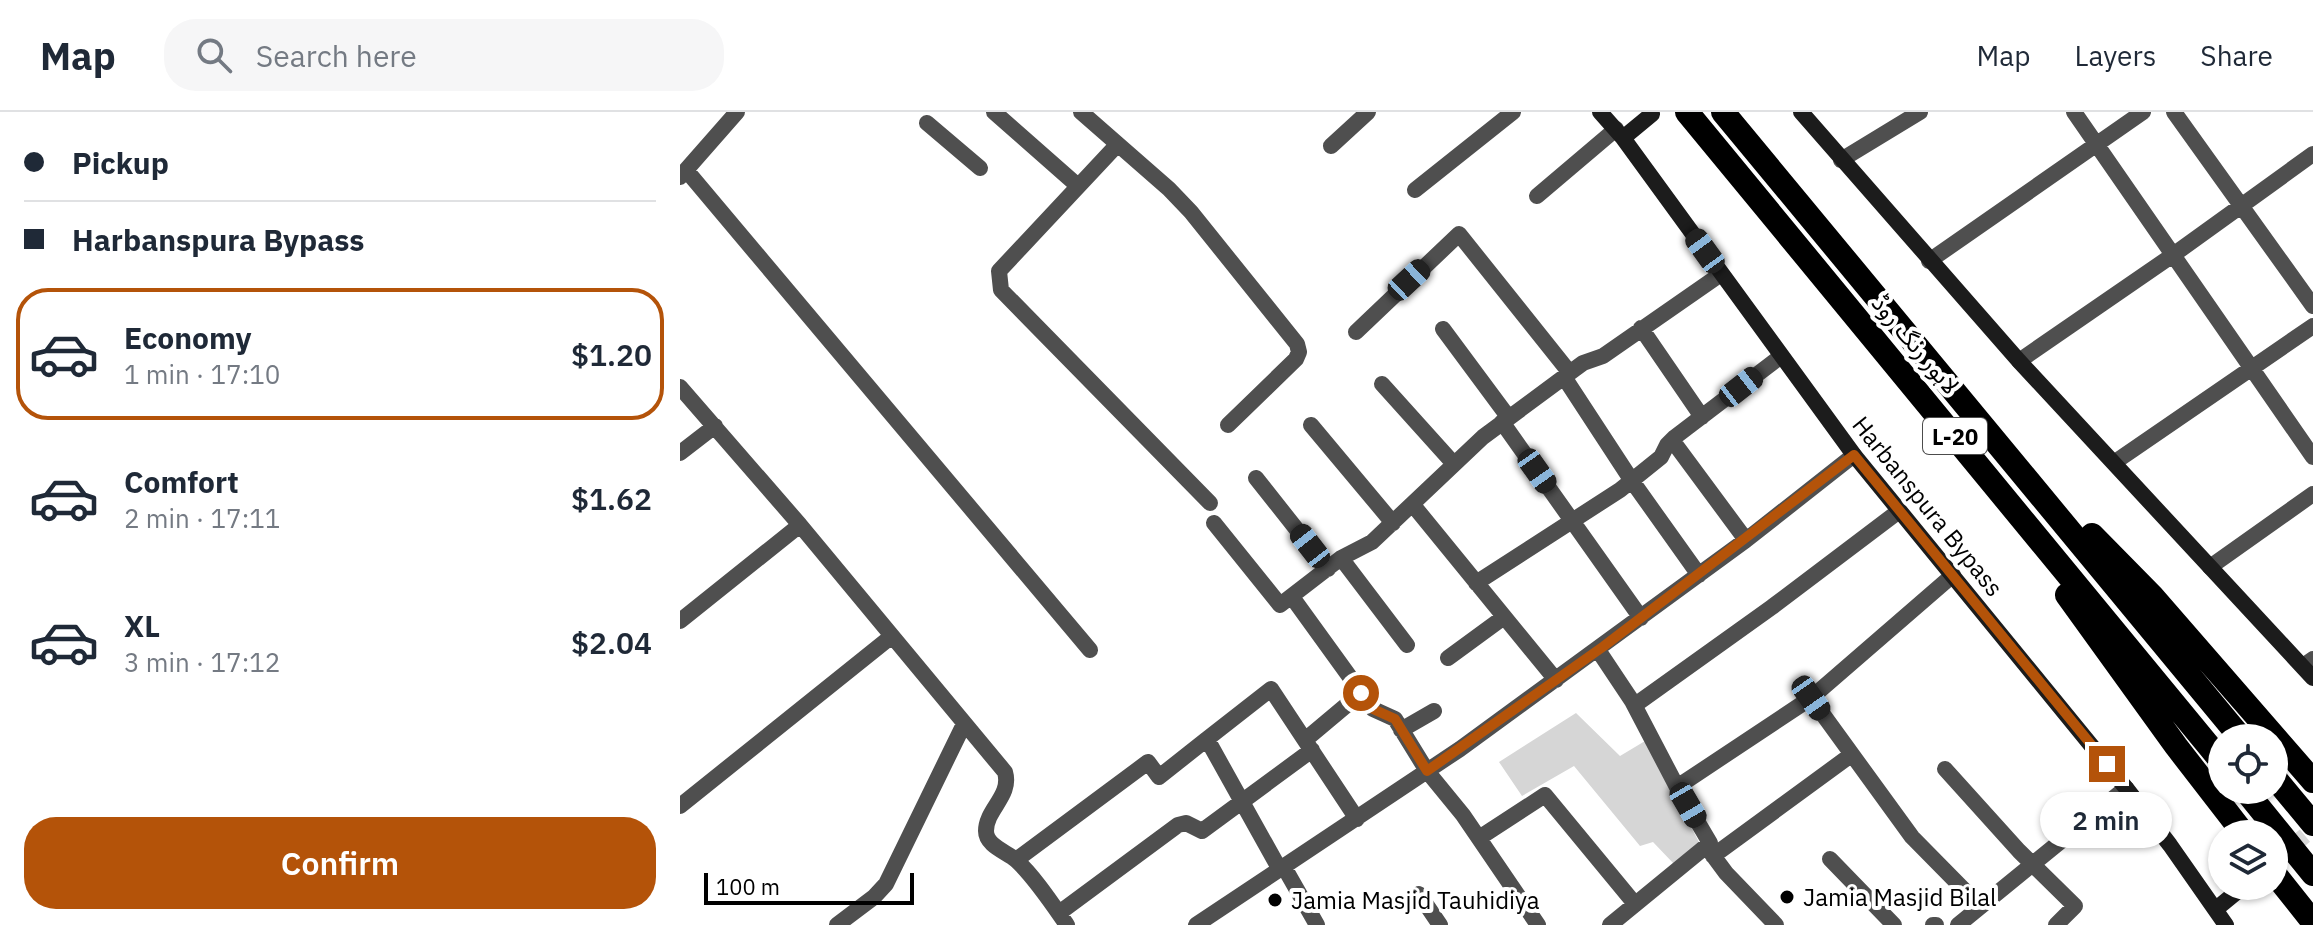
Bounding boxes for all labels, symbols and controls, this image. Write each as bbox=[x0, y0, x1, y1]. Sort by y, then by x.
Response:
search box bbox=[164, 19, 724, 91]
text: Map bbox=[40, 31, 116, 80]
icon: search bbox=[192, 33, 236, 77]
text: Search here bbox=[256, 36, 417, 75]
text: Map bbox=[1976, 37, 2030, 74]
text: Layers bbox=[2074, 37, 2156, 74]
text: Share bbox=[2200, 37, 2273, 74]
text: Pickup bbox=[72, 143, 169, 182]
text: Harbanspura Bypass bbox=[72, 220, 364, 259]
car bbox=[1681, 225, 1729, 277]
car bbox=[1383, 255, 1435, 305]
street label: لاہور رنگ روڈ bbox=[1865, 287, 1967, 401]
icon: car bbox=[28, 318, 100, 390]
text: Economy bbox=[124, 318, 252, 357]
text: $1.20 bbox=[571, 335, 652, 374]
text: 1 min · 17:10 bbox=[124, 357, 280, 391]
car bbox=[1715, 363, 1767, 411]
street label: Harbanspura Bypass bbox=[1845, 409, 2011, 603]
road number: L-20 bbox=[1923, 418, 1987, 454]
car bbox=[1513, 444, 1561, 498]
icon: car bbox=[28, 462, 100, 534]
text: Comfort bbox=[124, 462, 239, 501]
text: $1.62 bbox=[571, 479, 652, 518]
text: 2 min · 17:11 bbox=[124, 501, 280, 535]
car bbox=[1286, 520, 1334, 572]
icon: car bbox=[28, 606, 100, 678]
text: XL bbox=[124, 606, 160, 645]
text: $2.04 bbox=[571, 623, 652, 662]
text: 3 min · 17:12 bbox=[124, 645, 280, 679]
car bbox=[1787, 671, 1835, 725]
route start bbox=[1343, 675, 1379, 711]
map controls bbox=[2208, 724, 2288, 900]
button: locate bbox=[2208, 724, 2288, 804]
route end bbox=[2089, 746, 2125, 782]
car bbox=[1666, 778, 1710, 832]
callout: 2 min bbox=[2041, 792, 2173, 848]
text: 2 min bbox=[2072, 803, 2140, 837]
button: Confirm bbox=[24, 817, 656, 909]
button: layers bbox=[2208, 820, 2288, 900]
scale bar bbox=[704, 869, 914, 905]
text: 100 m bbox=[716, 872, 780, 901]
place label: Jamia Masjid Bilal bbox=[1803, 881, 1997, 913]
place label: Jamia Masjid Tauhidiya bbox=[1291, 884, 1540, 916]
marker: Jamia Masjid Bilal bbox=[1778, 888, 1796, 906]
marker: Jamia Masjid Tauhidiya bbox=[1266, 891, 1284, 909]

